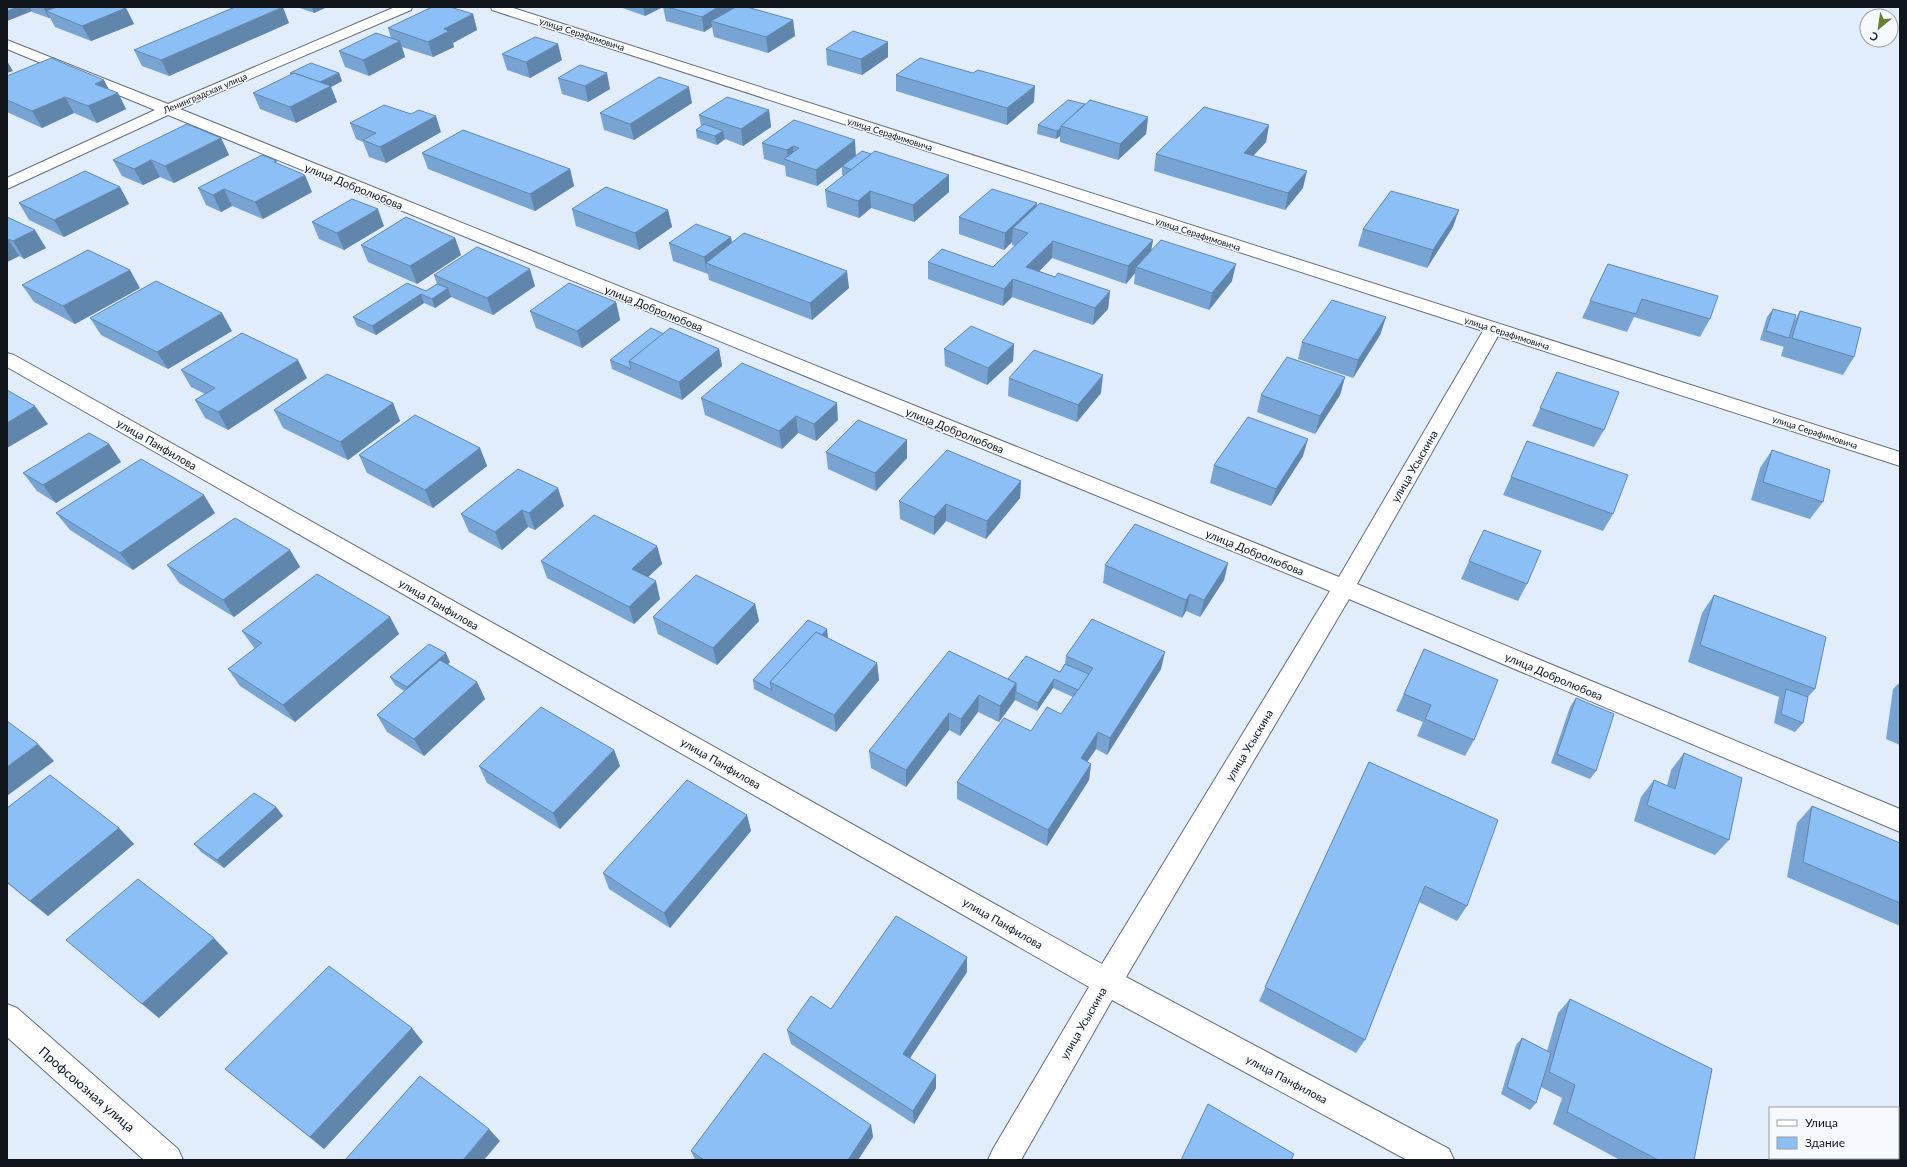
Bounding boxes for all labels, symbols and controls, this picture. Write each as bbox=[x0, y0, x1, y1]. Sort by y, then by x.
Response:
north arrow bbox=[1859, 8, 1899, 48]
street label: улица Серафимовича bbox=[538, 15, 626, 53]
text: С bbox=[1867, 29, 1880, 45]
street label: Ленинградская улица bbox=[161, 70, 249, 116]
street label: улица Серафимовича bbox=[846, 115, 934, 153]
street label: улица Добролюбова bbox=[303, 160, 405, 212]
street label: улица Серафимовича bbox=[1154, 215, 1242, 253]
street label: улица Добролюбова bbox=[603, 282, 705, 334]
street label: улица Серафимовича bbox=[1463, 314, 1551, 352]
street label: улица Добролюбова bbox=[904, 404, 1006, 456]
street label: улица Серафимовича bbox=[1771, 413, 1859, 451]
street label: улица Панфилова bbox=[115, 416, 199, 472]
street label: улица Усыскина bbox=[1388, 428, 1440, 504]
street label: улица Добролюбова bbox=[1204, 526, 1306, 578]
street label: улица Панфилова bbox=[397, 576, 481, 632]
street label: улица Добролюбова bbox=[1503, 650, 1605, 702]
street label: улица Усыскина bbox=[1223, 707, 1275, 783]
street label: улица Панфилова bbox=[679, 735, 763, 791]
street label: улица Панфилова bbox=[961, 895, 1045, 951]
street label: улица Усыскина bbox=[1057, 985, 1109, 1061]
street label: Профсоюзная улица bbox=[36, 1043, 138, 1135]
street label: улица Панфилова bbox=[1244, 1052, 1330, 1106]
legend bbox=[1769, 1107, 1899, 1159]
text: Улица bbox=[1805, 1115, 1838, 1130]
text: Здание bbox=[1805, 1135, 1845, 1150]

